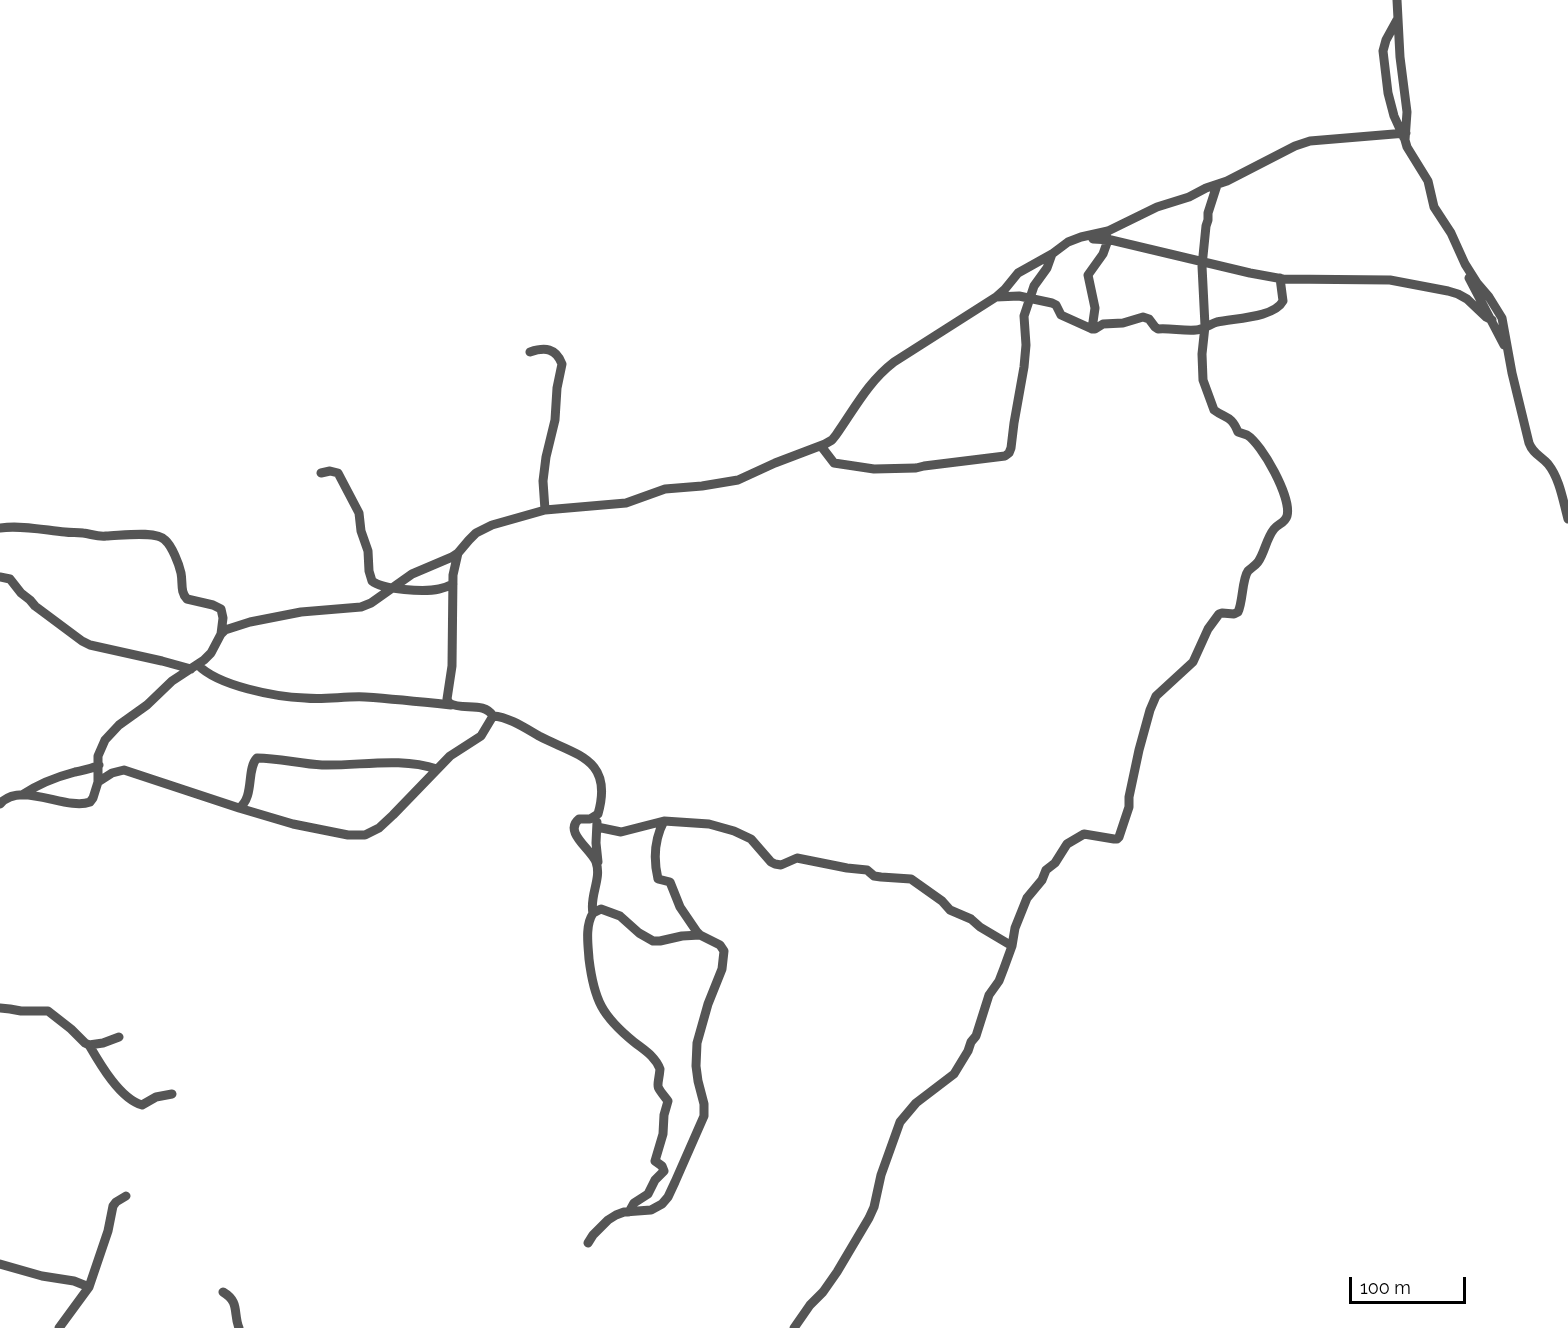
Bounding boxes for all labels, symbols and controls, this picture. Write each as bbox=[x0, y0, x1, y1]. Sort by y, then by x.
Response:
scale bar bbox=[1352, 1265, 1469, 1303]
text: 100 m bbox=[1360, 1277, 1411, 1298]

